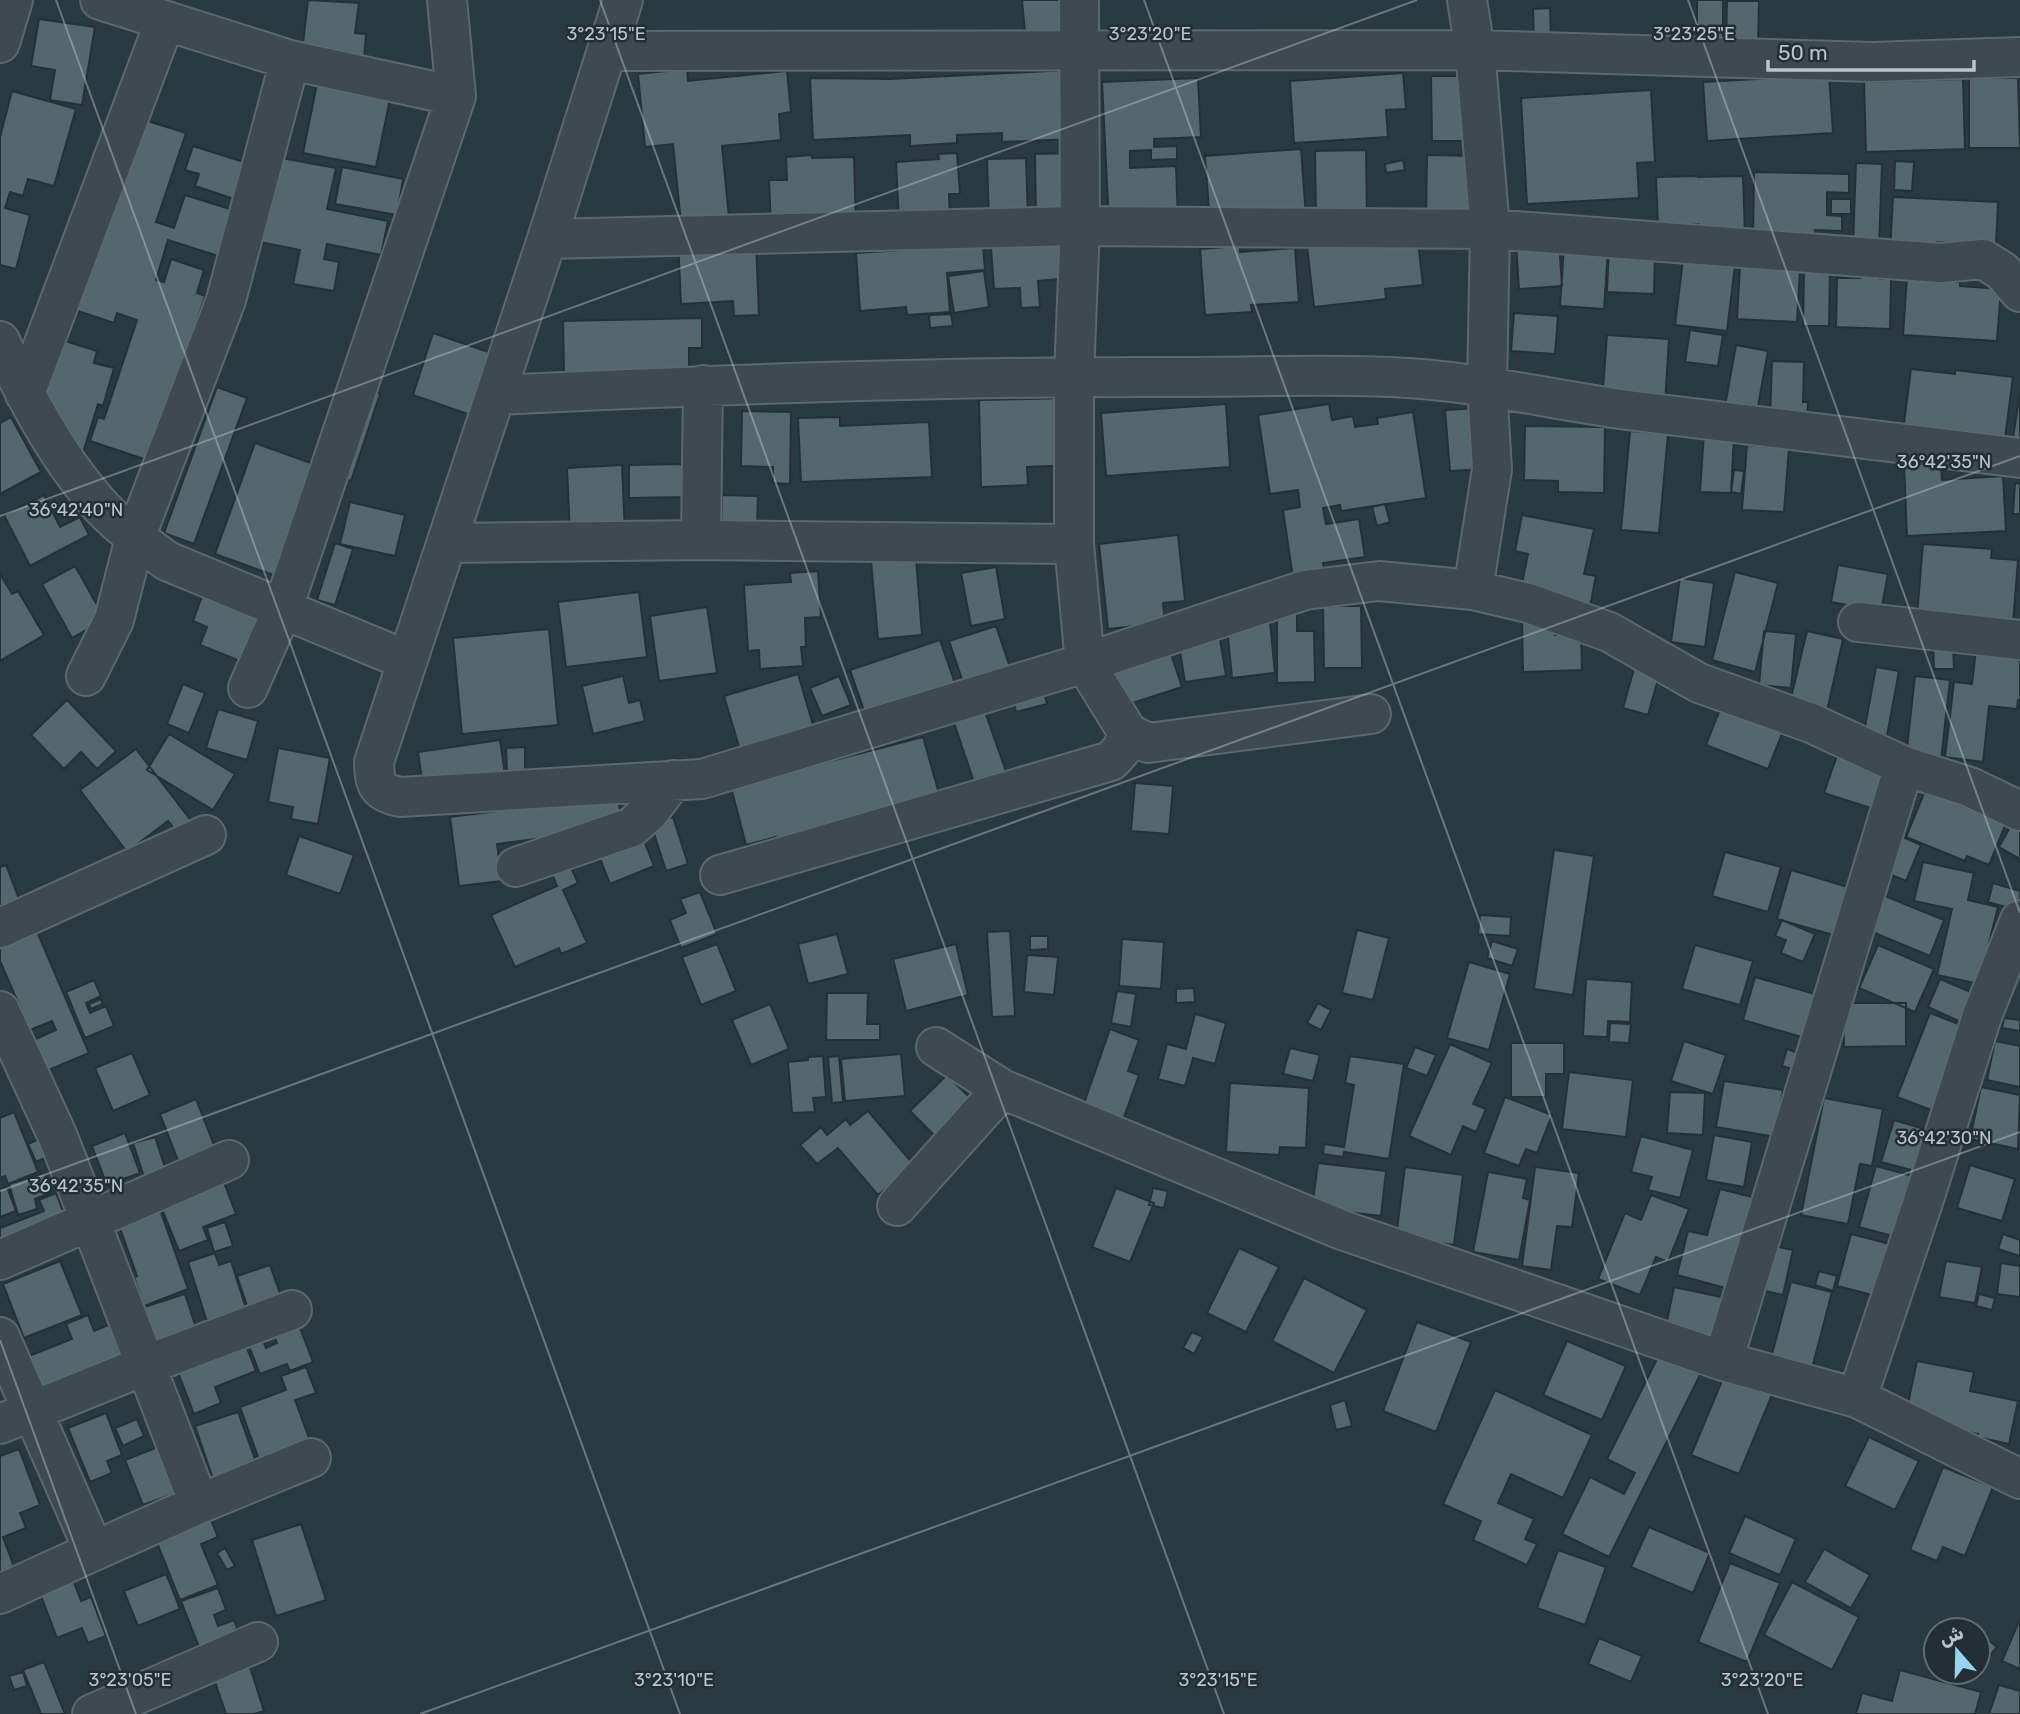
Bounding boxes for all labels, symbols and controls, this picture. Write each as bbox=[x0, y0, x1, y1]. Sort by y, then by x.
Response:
text: 3°23'15"E bbox=[566, 23, 646, 45]
text: 3°23'20"E bbox=[1109, 23, 1191, 45]
text: 3°23'25"E bbox=[1653, 23, 1735, 45]
scale bar bbox=[1768, 28, 1974, 72]
text: 50 m bbox=[1778, 40, 1828, 65]
text: 36°42'35"N bbox=[1897, 451, 1991, 473]
text: 36°42'40"N bbox=[29, 499, 123, 521]
text: 36°42'30"N bbox=[1896, 1127, 1992, 1149]
text: 36°42'35"N bbox=[29, 1175, 123, 1197]
north arrow bbox=[1922, 1616, 1992, 1686]
text: ش bbox=[1936, 1621, 1967, 1650]
text: 3°23'05"E bbox=[89, 1669, 171, 1691]
text: 3°23'10"E bbox=[634, 1669, 714, 1691]
text: 3°23'15"E bbox=[1178, 1669, 1258, 1691]
text: 3°23'20"E bbox=[1721, 1669, 1803, 1691]

